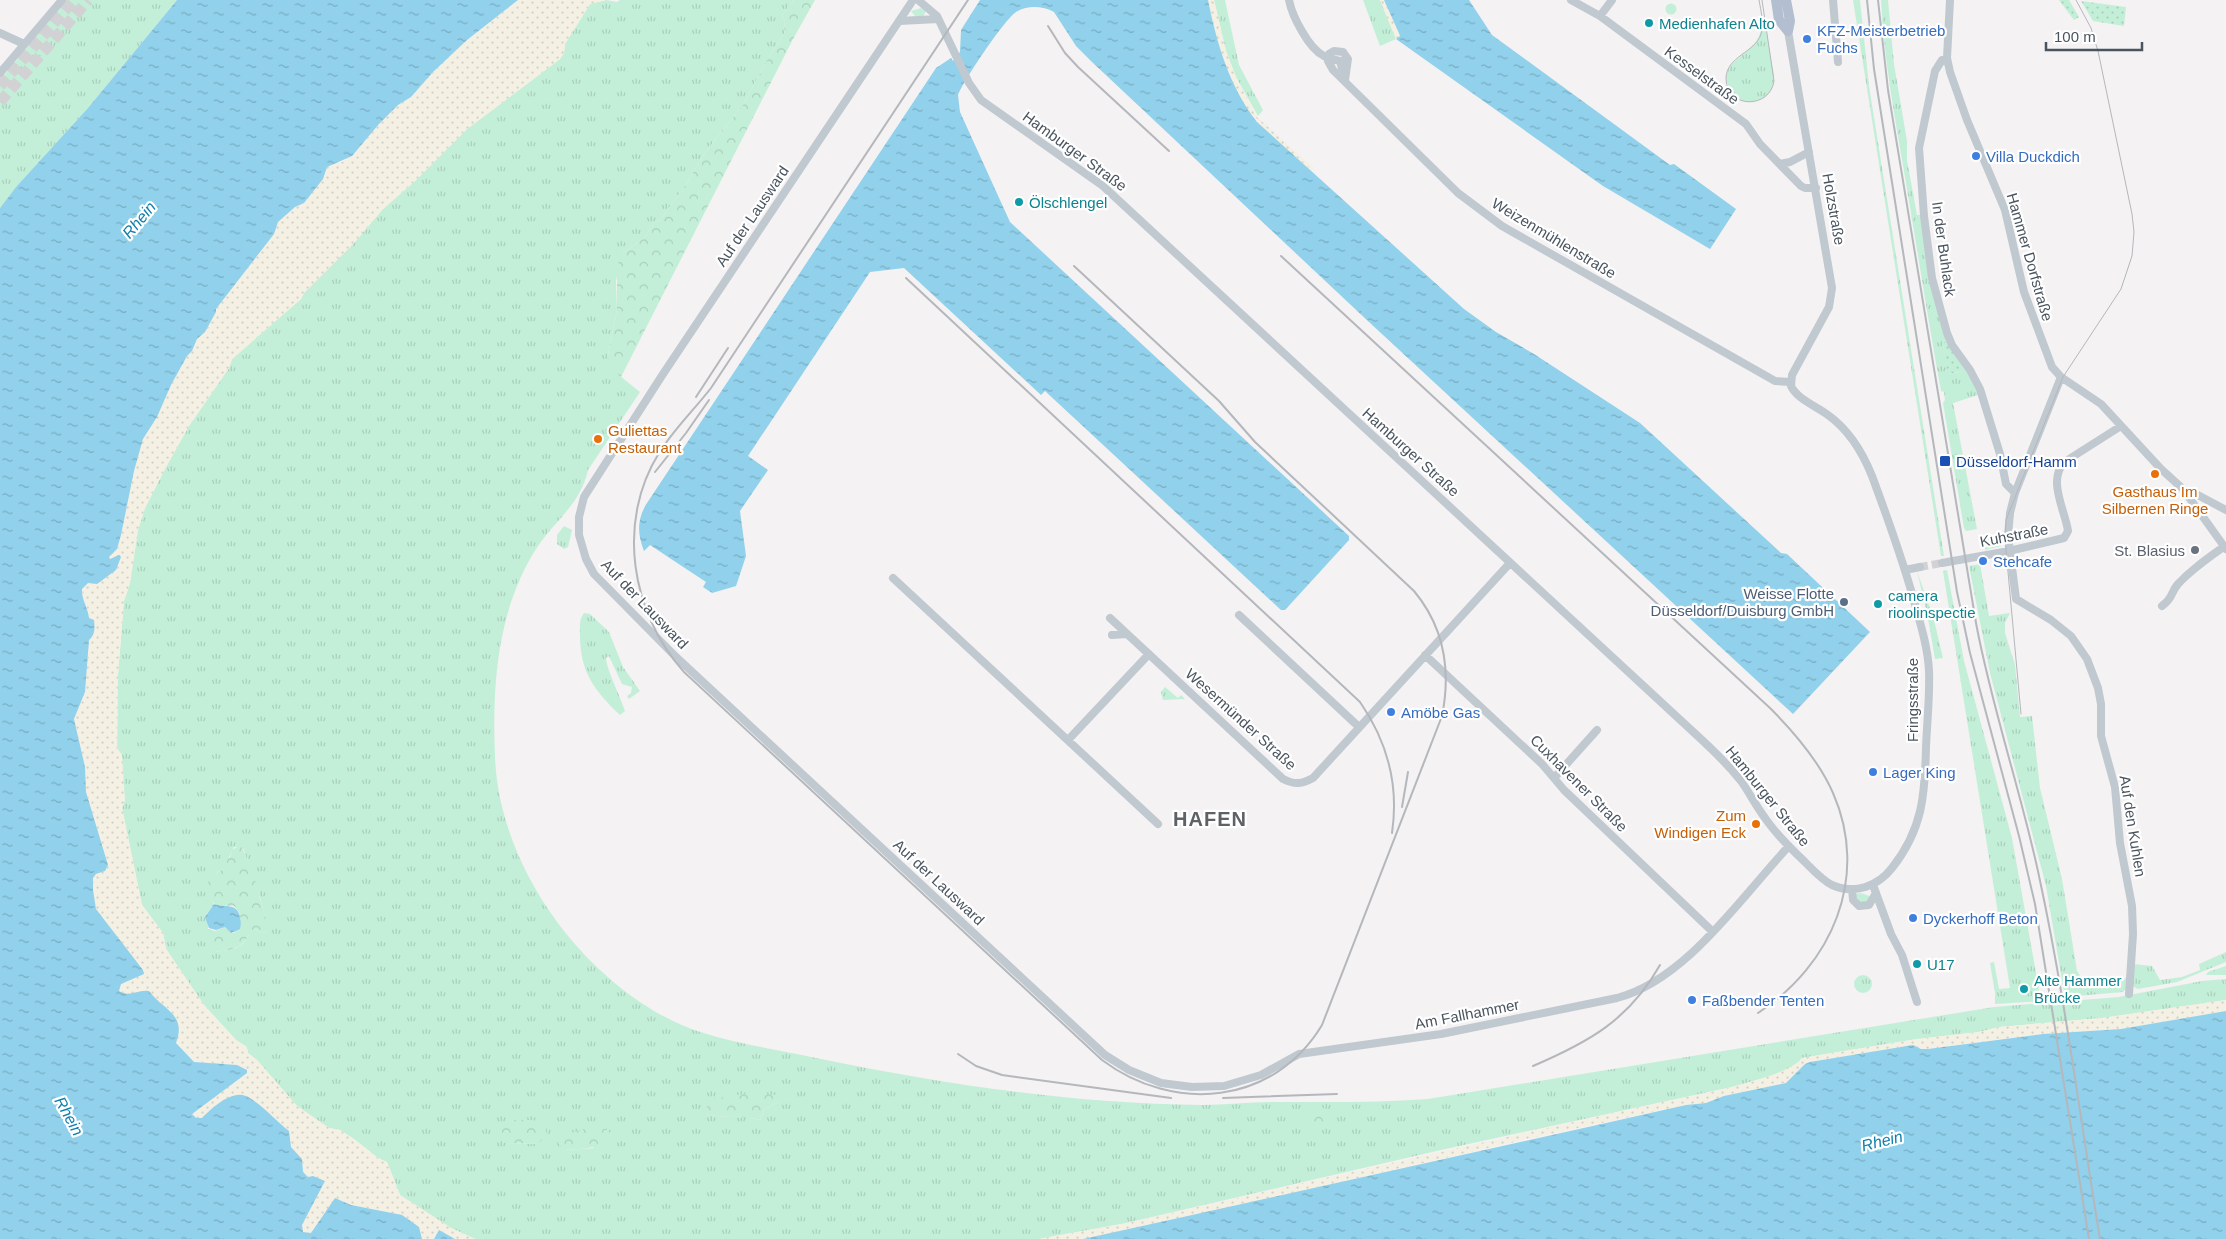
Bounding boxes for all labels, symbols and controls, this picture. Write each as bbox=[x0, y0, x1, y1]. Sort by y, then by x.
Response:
place label: Medienhafen Alto bbox=[1659, 15, 1775, 32]
marker: Medienhafen Alto bbox=[1643, 17, 1655, 29]
scale bar bbox=[2046, 20, 2142, 52]
place label: KFZ-Meisterbetrieb Fuchs bbox=[1817, 22, 1945, 56]
text: 100 m bbox=[2054, 28, 2096, 45]
marker: KFZ-Meisterbetrieb Fuchs bbox=[1801, 33, 1813, 45]
street label: Kesselstraße bbox=[1662, 42, 1742, 108]
street label: Hamburger Straße bbox=[1020, 108, 1130, 194]
place label: Villa Duckdich bbox=[1986, 148, 2080, 165]
marker: Villa Duckdich bbox=[1970, 150, 1982, 162]
street label: Auf der Lausward bbox=[712, 163, 792, 269]
street label: Holzstraße bbox=[1819, 172, 1849, 246]
street label: Hammer Dorfstraße bbox=[2004, 191, 2056, 323]
place label: Ölschlengel bbox=[1029, 194, 1107, 211]
street label: Weizenmühlenstraße bbox=[1489, 194, 1619, 282]
marker: Ölschlengel bbox=[1013, 196, 1025, 208]
water label: Rhein bbox=[119, 198, 159, 241]
street label: In der Buhlack bbox=[1929, 200, 1959, 298]
street label: Hamburger Straße bbox=[1359, 404, 1463, 500]
place label: Guliettas Restaurant bbox=[608, 422, 682, 456]
marker: Guliettas Restaurant bbox=[592, 433, 604, 445]
place label: Düsseldorf-Hamm bbox=[1956, 453, 2077, 470]
marker: Düsseldorf-Hamm bbox=[1938, 454, 1952, 468]
marker: Gasthaus Im Silbernen Ringe bbox=[2149, 468, 2161, 480]
place label: Gasthaus Im Silbernen Ringe bbox=[2102, 483, 2208, 517]
street label: Kuhstraße bbox=[1978, 520, 2050, 550]
place label: St. Blasius bbox=[2114, 542, 2185, 559]
marker: St. Blasius bbox=[2189, 544, 2201, 556]
place label: Stehcafe bbox=[1993, 553, 2052, 570]
marker: Stehcafe bbox=[1977, 555, 1989, 567]
street label: Auf der Lausward bbox=[598, 556, 692, 652]
place label: Weisse Flotte Düsseldorf/Duisburg GmbH bbox=[1651, 585, 1834, 619]
place label: camera rioolinspectie bbox=[1888, 587, 1976, 621]
marker: Weisse Flotte Düsseldorf/Duisburg GmbH bbox=[1838, 596, 1850, 608]
marker: camera rioolinspectie bbox=[1872, 598, 1884, 610]
street label: Fringsstraße bbox=[1904, 658, 1921, 742]
street label: Wesermünder Straße bbox=[1182, 665, 1300, 773]
place label: Amöbe Gas bbox=[1401, 704, 1480, 721]
marker: Amöbe Gas bbox=[1385, 706, 1397, 718]
street label: Cuxhavener Straße bbox=[1527, 731, 1631, 835]
street label: Hamburger Straße bbox=[1722, 742, 1814, 850]
place label: Lager King bbox=[1883, 764, 1956, 781]
marker: Lager King bbox=[1867, 766, 1879, 778]
street label: Auf den Kuhlen bbox=[2117, 774, 2149, 878]
place label: Zum Windigen Eck bbox=[1654, 807, 1746, 841]
district label: HAFEN bbox=[1173, 808, 1247, 830]
marker: Zum Windigen Eck bbox=[1750, 818, 1762, 830]
street label: Auf der Lausward bbox=[890, 836, 988, 928]
place label: Dyckerhoff Beton bbox=[1923, 910, 2038, 927]
marker: Dyckerhoff Beton bbox=[1907, 912, 1919, 924]
place label: U17 bbox=[1927, 956, 1955, 973]
marker: U17 bbox=[1911, 958, 1923, 970]
place label: Alte Hammer Brücke bbox=[2034, 972, 2122, 1006]
marker: Alte Hammer Brücke bbox=[2018, 983, 2030, 995]
place label: Faßbender Tenten bbox=[1702, 992, 1824, 1009]
marker: Faßbender Tenten bbox=[1686, 994, 1698, 1006]
street label: Am Fallhammer bbox=[1413, 996, 1521, 1032]
water label: Rhein bbox=[51, 1094, 87, 1138]
water label: Rhein bbox=[1860, 1128, 1904, 1154]

